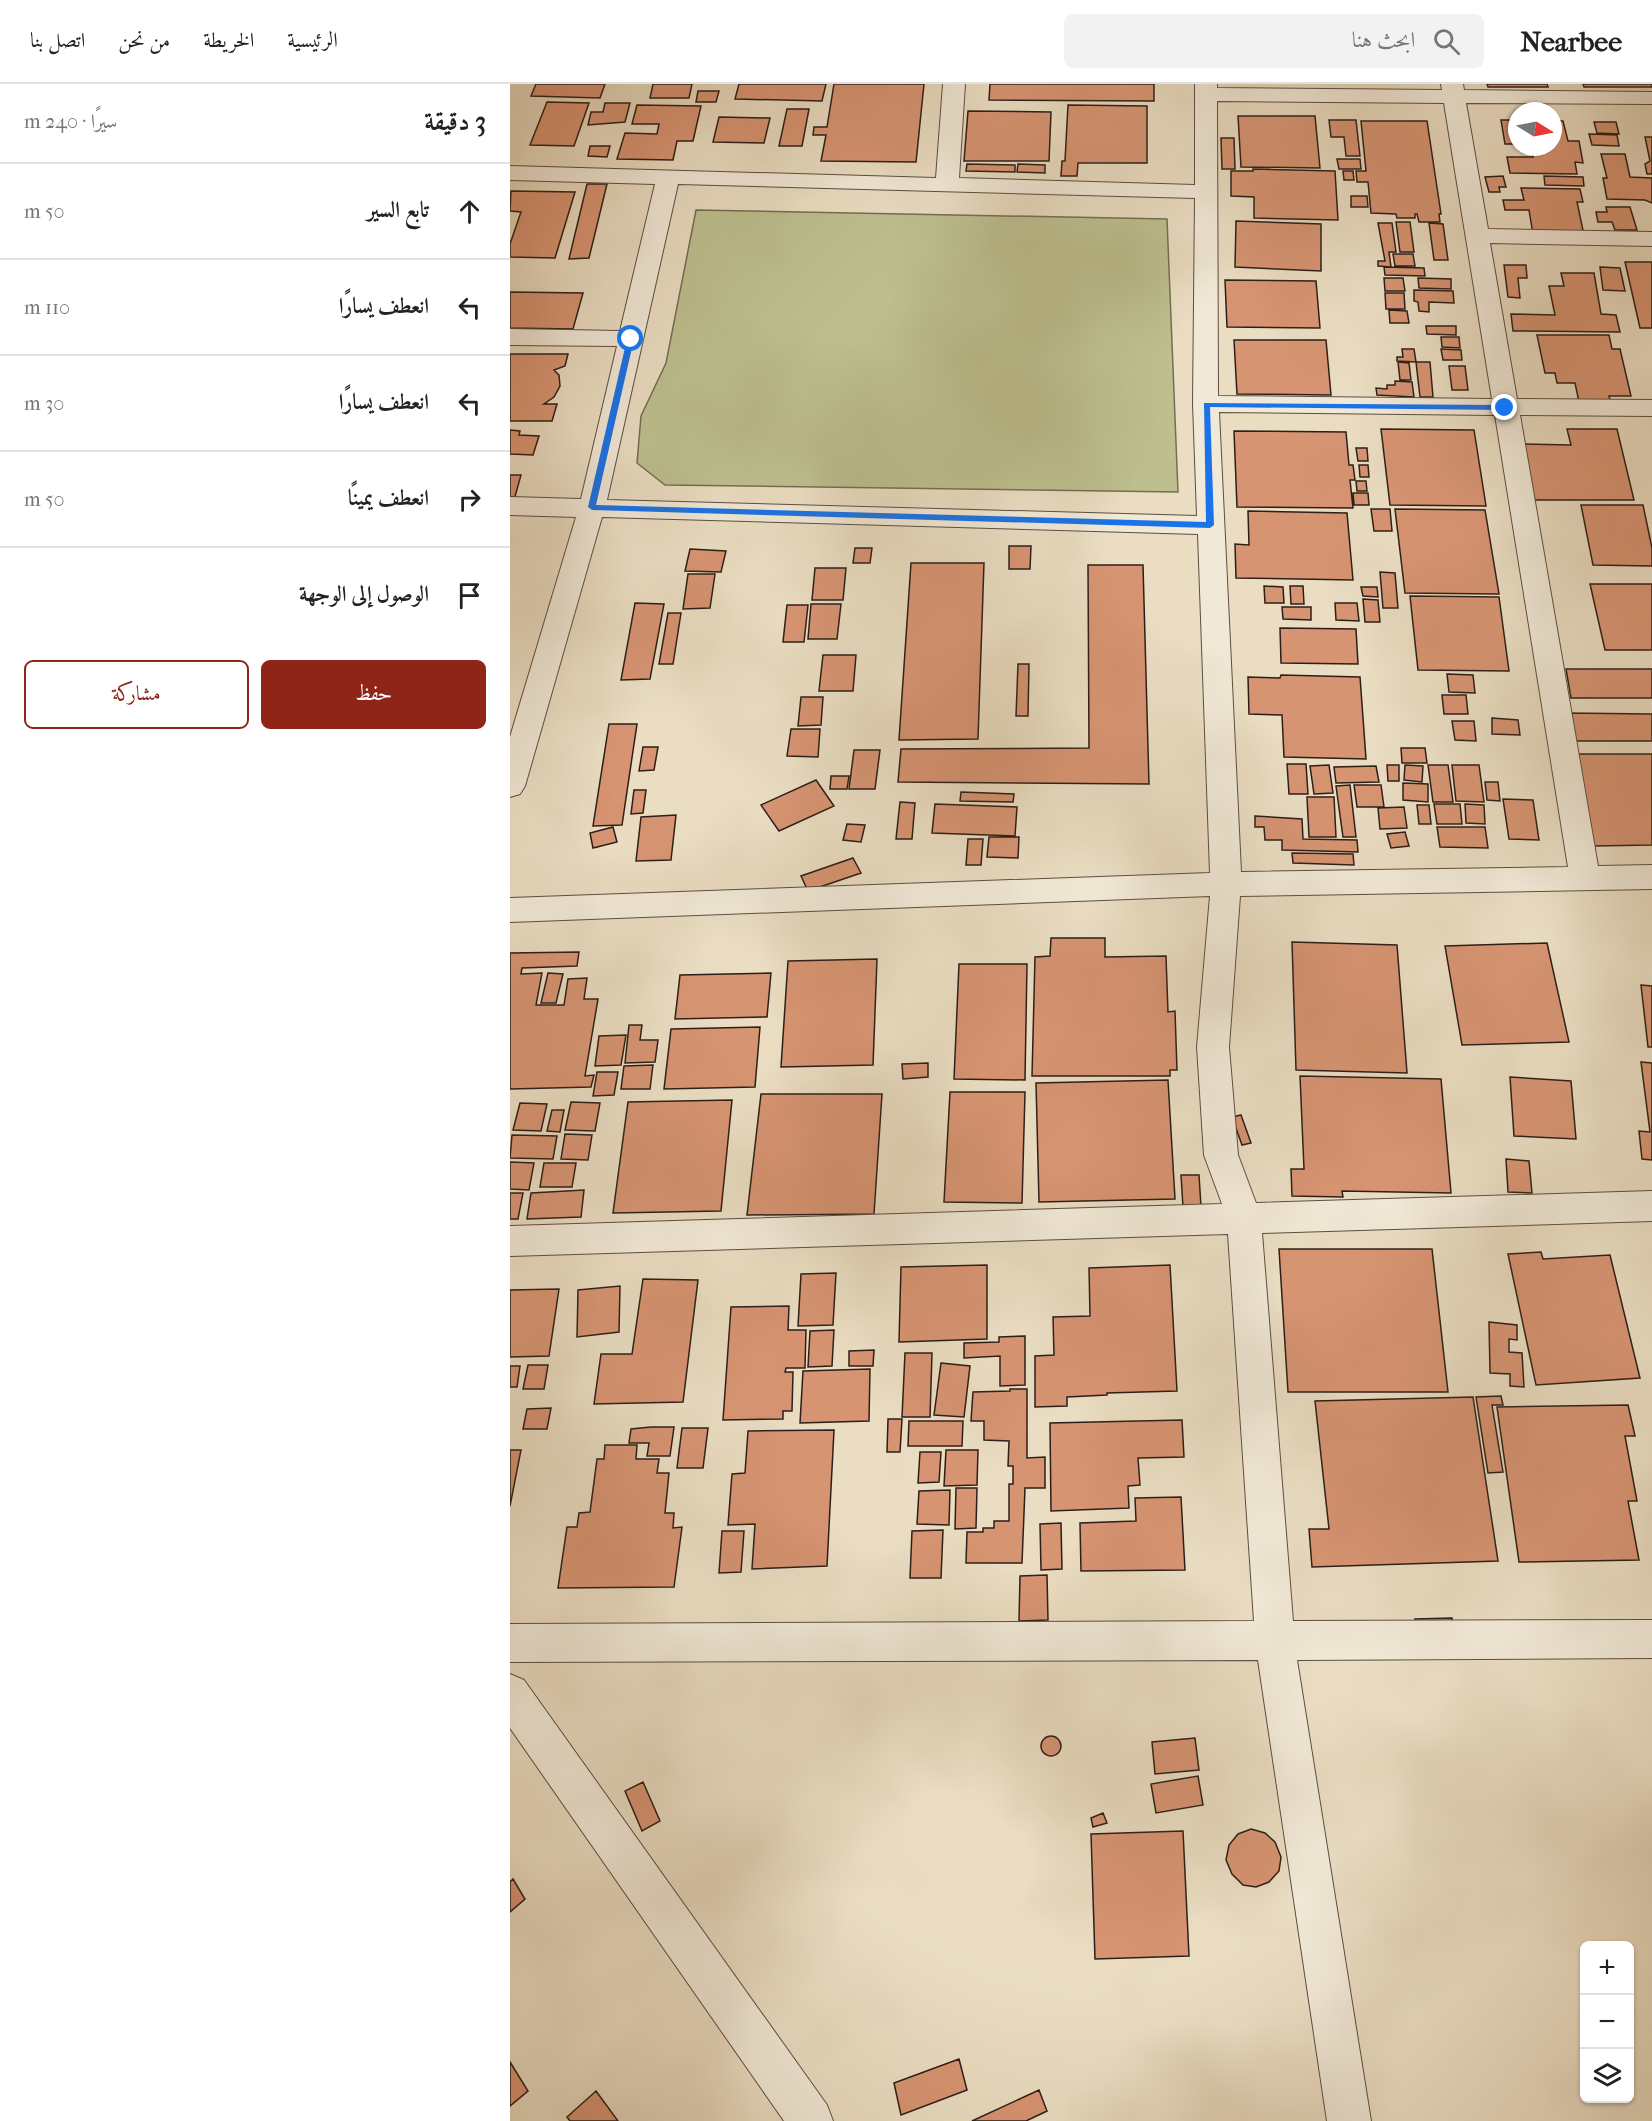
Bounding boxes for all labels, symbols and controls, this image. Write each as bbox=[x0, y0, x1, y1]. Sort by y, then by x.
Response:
search box bbox=[1064, 14, 1484, 68]
icon: search bbox=[1430, 25, 1463, 58]
text: Nearbee bbox=[1520, 25, 1622, 58]
text: ابحث هنا bbox=[1352, 27, 1415, 53]
text: اتصل بنا bbox=[30, 28, 85, 52]
text: من نحن bbox=[118, 28, 170, 52]
text: الخريطة bbox=[203, 28, 254, 52]
text: الرئيسية bbox=[287, 28, 338, 52]
north arrow bbox=[1508, 102, 1562, 156]
text: 3 دقيقة bbox=[424, 106, 486, 137]
text: سيرًا · 240 m bbox=[24, 110, 117, 133]
icon: ahead bbox=[453, 195, 486, 228]
text: تابع السير bbox=[367, 197, 429, 223]
text: 50 m bbox=[24, 200, 65, 223]
icon: left bbox=[453, 291, 486, 324]
text: انعطف يسارًا bbox=[339, 293, 429, 319]
text: 110 m bbox=[24, 296, 70, 319]
route start bbox=[617, 325, 643, 351]
icon: left bbox=[453, 387, 486, 420]
text: انعطف يسارًا bbox=[339, 389, 429, 415]
text: 30 m bbox=[24, 392, 64, 415]
route end bbox=[1491, 394, 1517, 420]
icon: right bbox=[453, 483, 486, 516]
text: انعطف يمينًا bbox=[348, 485, 429, 511]
text: 50 m bbox=[24, 488, 65, 511]
icon: arrive bbox=[453, 579, 486, 612]
text: الوصول إلى الوجهة bbox=[299, 581, 429, 607]
button: مشاركة bbox=[24, 660, 249, 729]
button: حفظ bbox=[261, 660, 486, 729]
map controls bbox=[1580, 1941, 1634, 2103]
button: + bbox=[1580, 1941, 1634, 1995]
button: − bbox=[1580, 1995, 1634, 2049]
button: layers bbox=[1580, 2049, 1634, 2103]

